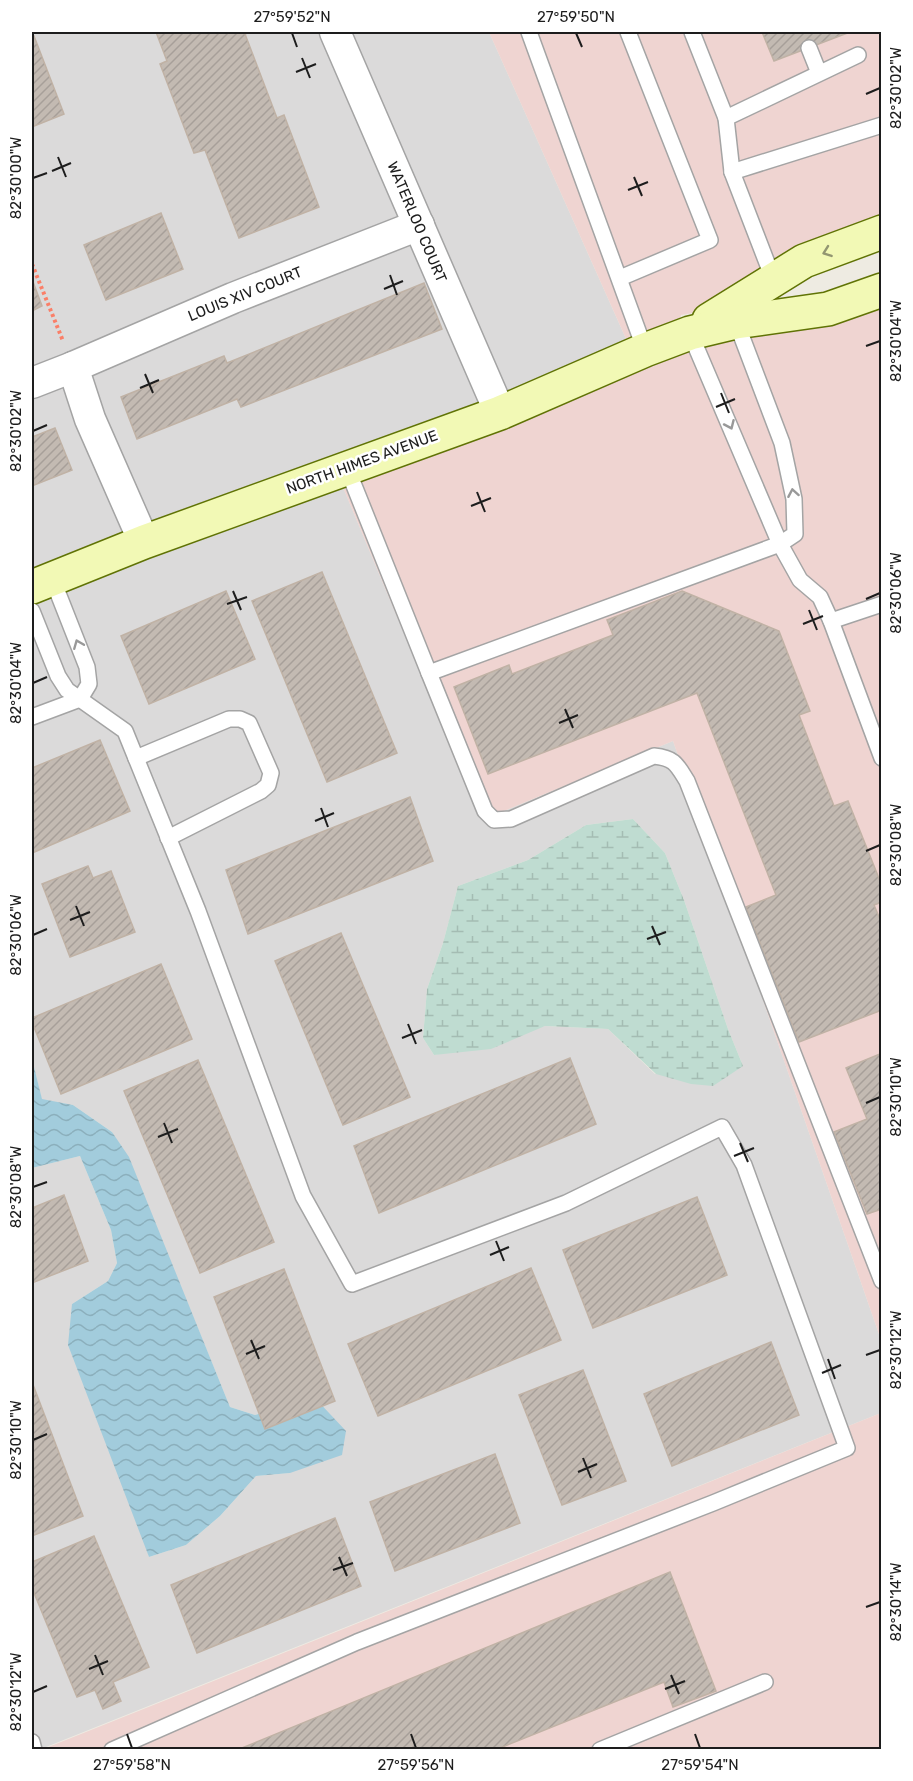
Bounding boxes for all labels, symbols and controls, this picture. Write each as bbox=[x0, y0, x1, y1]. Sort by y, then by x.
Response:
text: 27°59'52"N bbox=[253, 8, 331, 26]
text: 27°59'50"N bbox=[537, 8, 615, 26]
text: 82°30'02"W bbox=[887, 47, 905, 129]
text: 82°30'00"W bbox=[7, 137, 25, 219]
street label: WATERLOO COURT bbox=[383, 159, 451, 285]
one-way arrow bbox=[822, 245, 832, 258]
street label: LOUIS XIV COURT bbox=[185, 263, 305, 325]
text: 82°30'04"W bbox=[887, 300, 905, 382]
text: 82°30'02"W bbox=[7, 390, 25, 472]
one-way arrow bbox=[723, 418, 735, 429]
street label: NORTH HIMES AVENUE bbox=[284, 426, 440, 498]
one-way arrow bbox=[787, 489, 799, 498]
text: 82°30'06"W bbox=[887, 552, 905, 634]
one-way arrow bbox=[73, 640, 85, 651]
text: 82°30'04"W bbox=[7, 642, 25, 724]
text: 82°30'08"W bbox=[887, 804, 905, 886]
text: 82°30'06"W bbox=[7, 894, 25, 976]
text: 82°30'10"W bbox=[887, 1057, 905, 1137]
text: 82°30'08"W bbox=[7, 1146, 25, 1228]
text: 82°30'12"W bbox=[887, 1311, 905, 1389]
text: 82°30'10"W bbox=[7, 1400, 25, 1480]
text: 82°30'14"W bbox=[887, 1563, 905, 1642]
text: 82°30'12"W bbox=[7, 1653, 25, 1731]
text: 27°59'58"N bbox=[93, 1756, 171, 1774]
text: 27°59'56"N bbox=[378, 1756, 454, 1774]
text: 27°59'54"N bbox=[661, 1756, 739, 1774]

